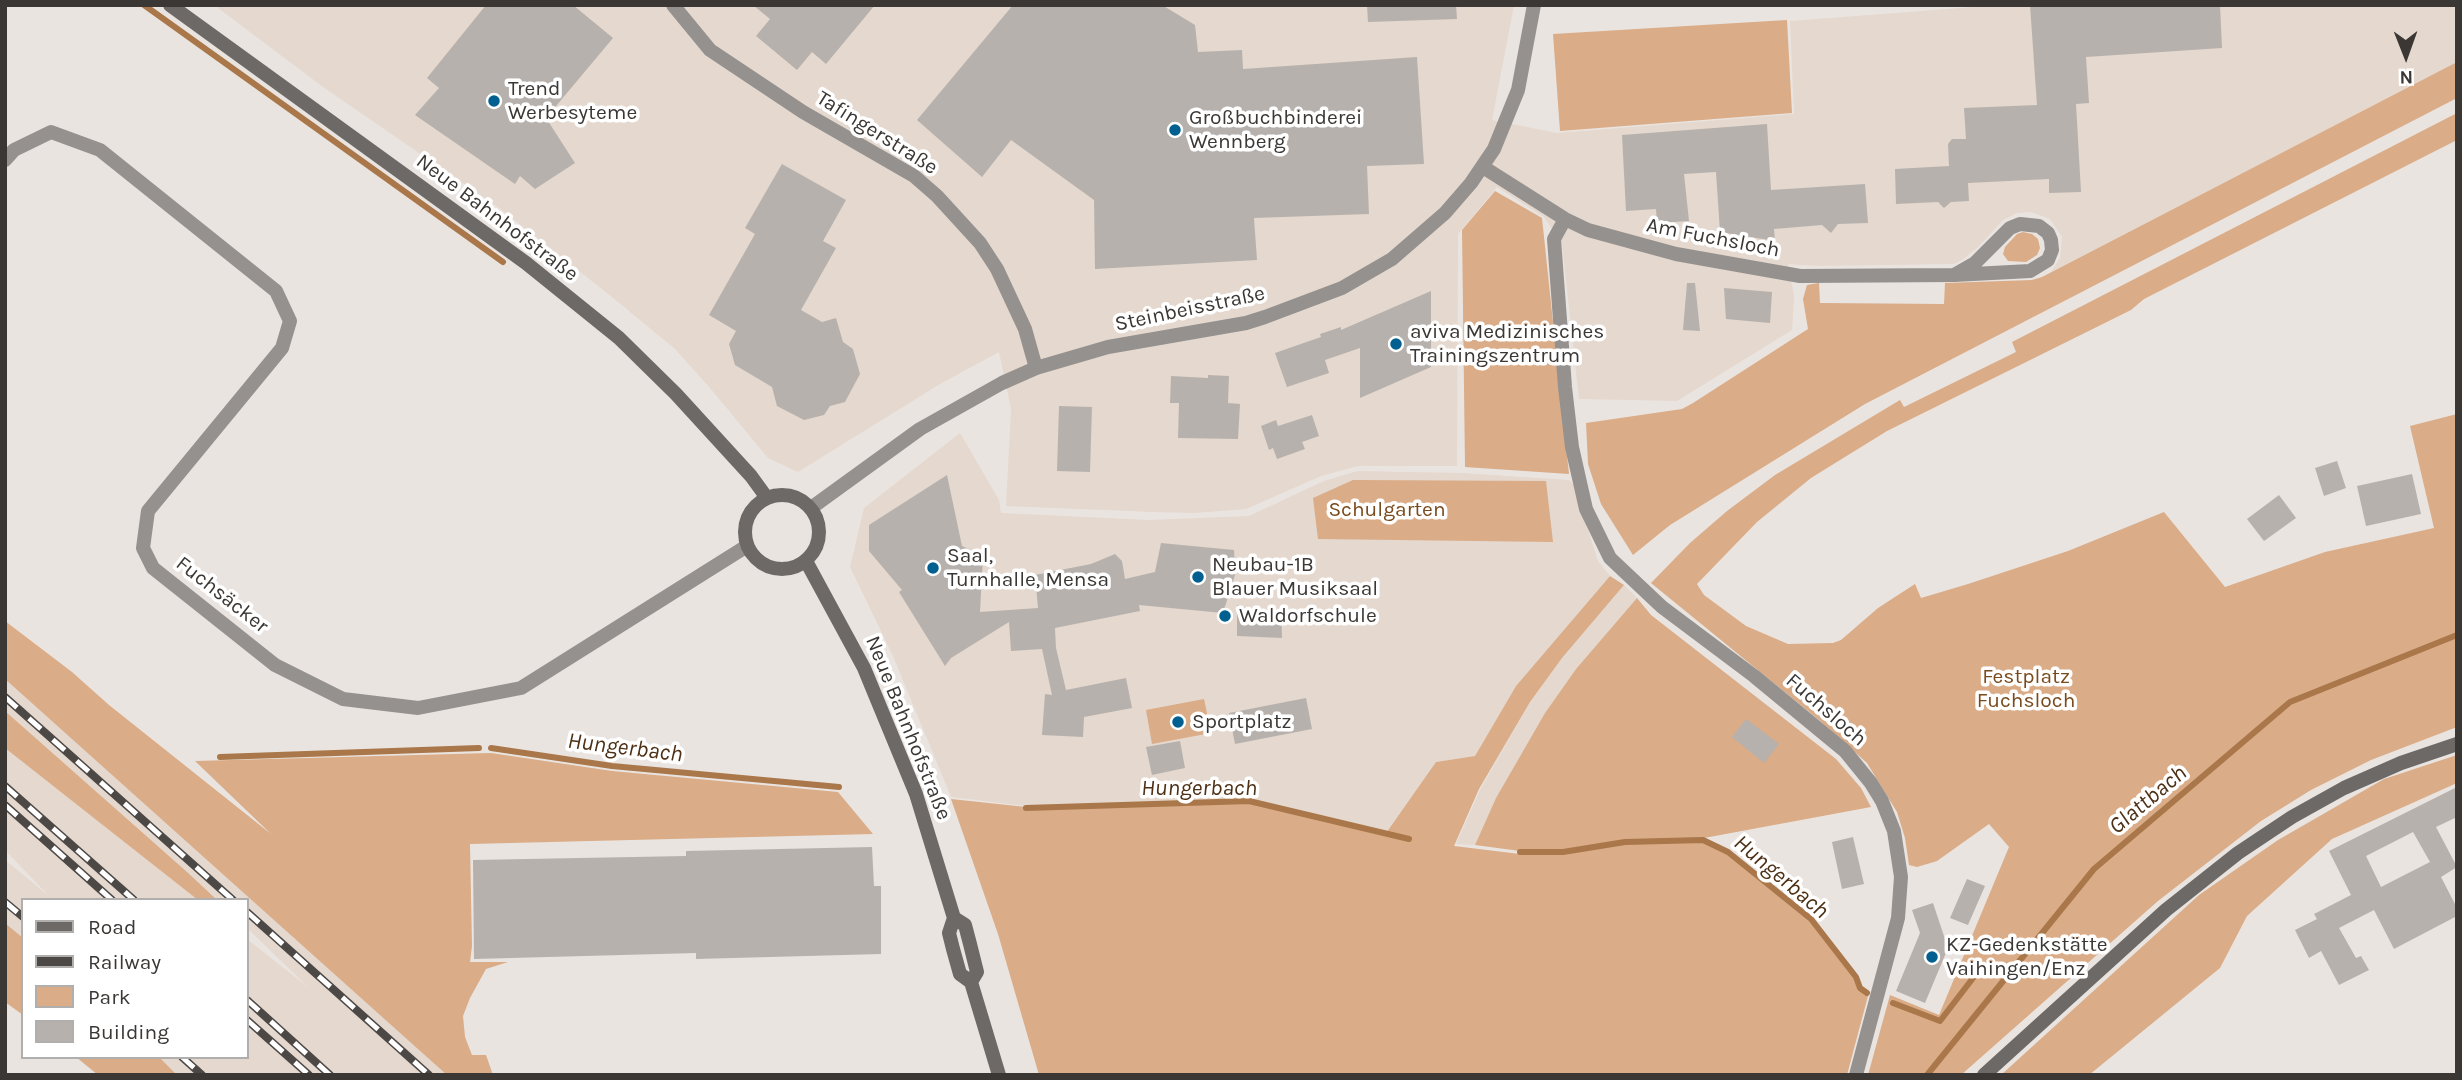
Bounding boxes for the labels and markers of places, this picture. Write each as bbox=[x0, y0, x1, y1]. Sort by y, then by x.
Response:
place label: Trend Werbesyteme bbox=[508, 76, 637, 126]
marker: Trend Werbesyteme bbox=[486, 93, 502, 109]
place label: Großbuchbinderei Wennberg bbox=[1189, 105, 1362, 155]
marker: Großbuchbinderei Wennberg bbox=[1167, 122, 1183, 138]
place label: aviva Medizinisches Trainingszentrum bbox=[1410, 319, 1604, 369]
marker: aviva Medizinisches Trainingszentrum bbox=[1388, 336, 1404, 352]
place label: Saal, Turnhalle, Mensa bbox=[947, 543, 1109, 593]
place label: Neubau-1B Blauer Musiksaal bbox=[1212, 552, 1378, 602]
marker: Saal, Turnhalle, Mensa bbox=[925, 560, 941, 576]
marker: Neubau-1B Blauer Musiksaal bbox=[1190, 569, 1206, 585]
place label: Waldorfschule bbox=[1239, 603, 1377, 629]
marker: Waldorfschule bbox=[1217, 608, 1233, 624]
place label: Sportplatz bbox=[1192, 709, 1292, 735]
marker: Sportplatz bbox=[1170, 714, 1186, 730]
place label: KZ-Gedenkstätte Vaihingen/Enz bbox=[1946, 932, 2108, 982]
marker: KZ-Gedenkstätte Vaihingen/Enz bbox=[1924, 949, 1940, 965]

